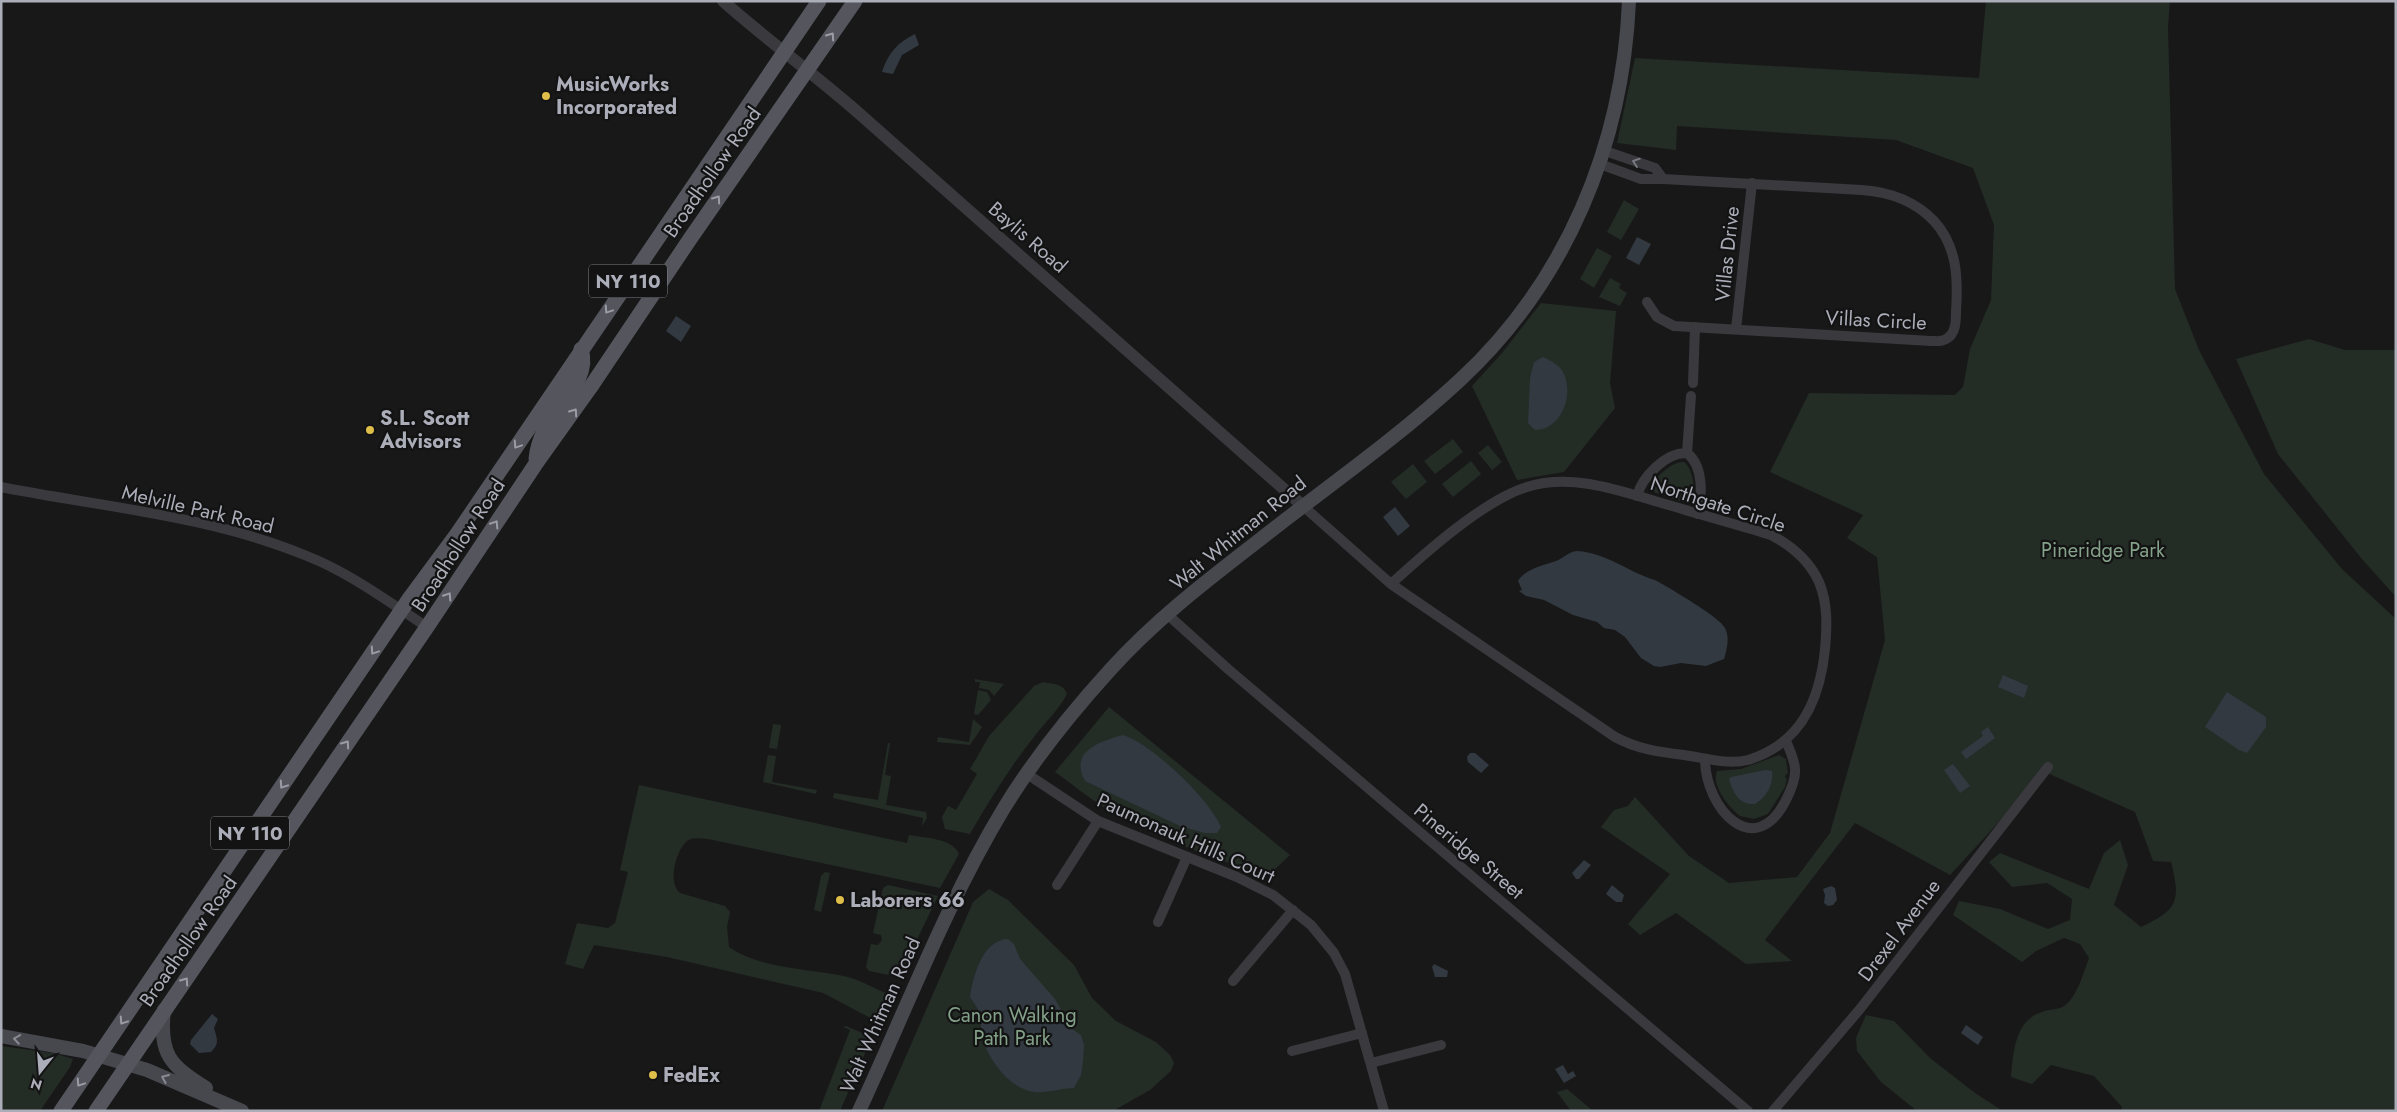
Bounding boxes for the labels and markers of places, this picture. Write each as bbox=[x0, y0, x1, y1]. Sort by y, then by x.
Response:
place label: MusicWorks Incorporated bbox=[556, 70, 677, 122]
marker: MusicWorks Incorporated bbox=[540, 90, 552, 102]
place label: S.L. Scott Advisors bbox=[379, 404, 470, 456]
marker: S.L. Scott Advisors bbox=[364, 424, 376, 436]
place label: Laborers 66 bbox=[850, 886, 965, 915]
marker: Laborers 66 bbox=[834, 894, 846, 906]
place label: FedEx bbox=[663, 1061, 720, 1090]
marker: FedEx bbox=[647, 1069, 659, 1081]

